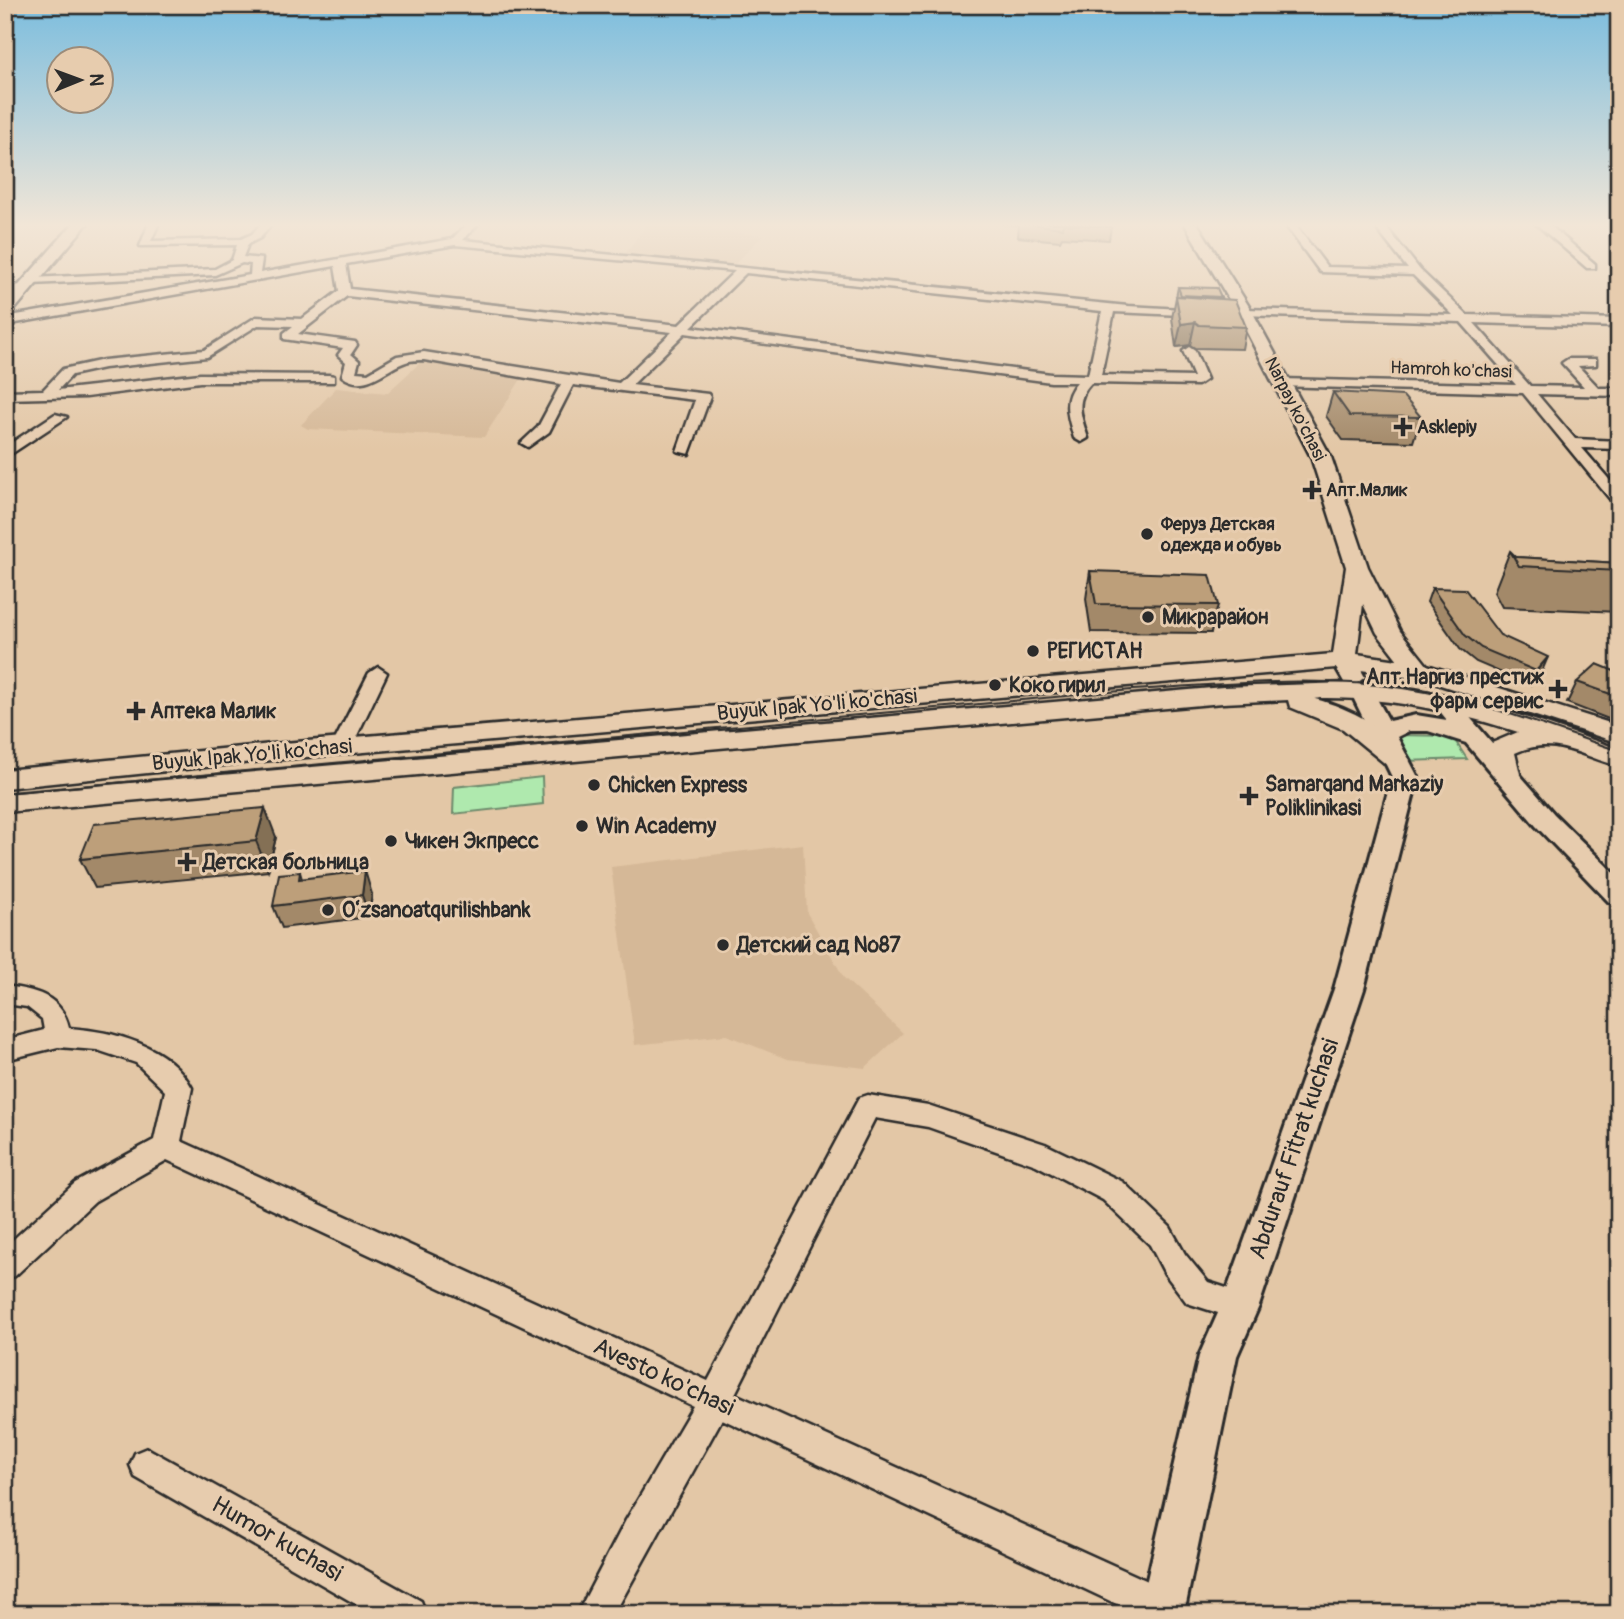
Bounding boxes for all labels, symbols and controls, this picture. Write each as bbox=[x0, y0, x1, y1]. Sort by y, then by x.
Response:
north arrow bbox=[46, 46, 116, 116]
text: N bbox=[84, 73, 108, 86]
street label: Narpay ko'chasi bbox=[1259, 353, 1331, 465]
street label: Hamroh ko'chasi bbox=[1390, 356, 1512, 384]
place label: Asklepiy bbox=[1417, 416, 1477, 439]
marker: Asklepiy bbox=[1395, 419, 1411, 435]
place label: Апт.Малик bbox=[1326, 479, 1408, 502]
marker: Апт.Малик bbox=[1304, 482, 1320, 498]
place label: Феруз Детская одежда и обувь bbox=[1160, 513, 1282, 557]
marker: Феруз Детская одежда и обувь bbox=[1139, 526, 1155, 542]
place label: Микрарайон bbox=[1162, 604, 1269, 631]
marker: Микрарайон bbox=[1140, 609, 1156, 625]
place label: РЕГИСТАН bbox=[1047, 638, 1143, 665]
marker: РЕГИСТАН bbox=[1025, 643, 1041, 659]
place label: Апт.Наргиз престиж фарм сервис bbox=[1366, 664, 1545, 715]
place label: Коко гирил bbox=[1009, 672, 1106, 699]
marker: Коко гирил bbox=[987, 677, 1003, 693]
marker: Апт.Наргиз престиж фарм сервис bbox=[1550, 681, 1566, 697]
street label: Buyuk Ipak Yo'li ko'chasi bbox=[716, 683, 918, 727]
place label: Аптека Малик bbox=[150, 698, 277, 725]
marker: Аптека Малик bbox=[128, 703, 144, 719]
street label: Buyuk Ipak Yo'li ko'chasi bbox=[151, 733, 353, 777]
place label: Samarqand Markaziy Poliklinikasi bbox=[1265, 771, 1443, 822]
place label: Chicken Express bbox=[608, 772, 748, 799]
marker: Chicken Express bbox=[586, 777, 602, 793]
marker: Samarqand Markaziy Poliklinikasi bbox=[1239, 786, 1259, 806]
place label: Win Academy bbox=[596, 813, 716, 840]
marker: Win Academy bbox=[574, 818, 590, 834]
place label: Чикен Экпресс bbox=[405, 828, 539, 855]
marker: Чикен Экпресс bbox=[383, 833, 399, 849]
place label: Детская больница bbox=[201, 849, 369, 876]
marker: Детская больница bbox=[177, 852, 197, 872]
place label: Oʻzsanoatqurilishbank bbox=[342, 897, 531, 924]
marker: Oʻzsanoatqurilishbank bbox=[320, 902, 336, 918]
place label: Детский сад №87 bbox=[735, 932, 902, 959]
marker: Детский сад №87 bbox=[715, 937, 731, 953]
street label: Abdurauf Fitrat kuchasi bbox=[1243, 1035, 1345, 1263]
street label: Avesto ko'chasi bbox=[589, 1332, 739, 1422]
street label: Humor kuchasi bbox=[206, 1490, 348, 1588]

